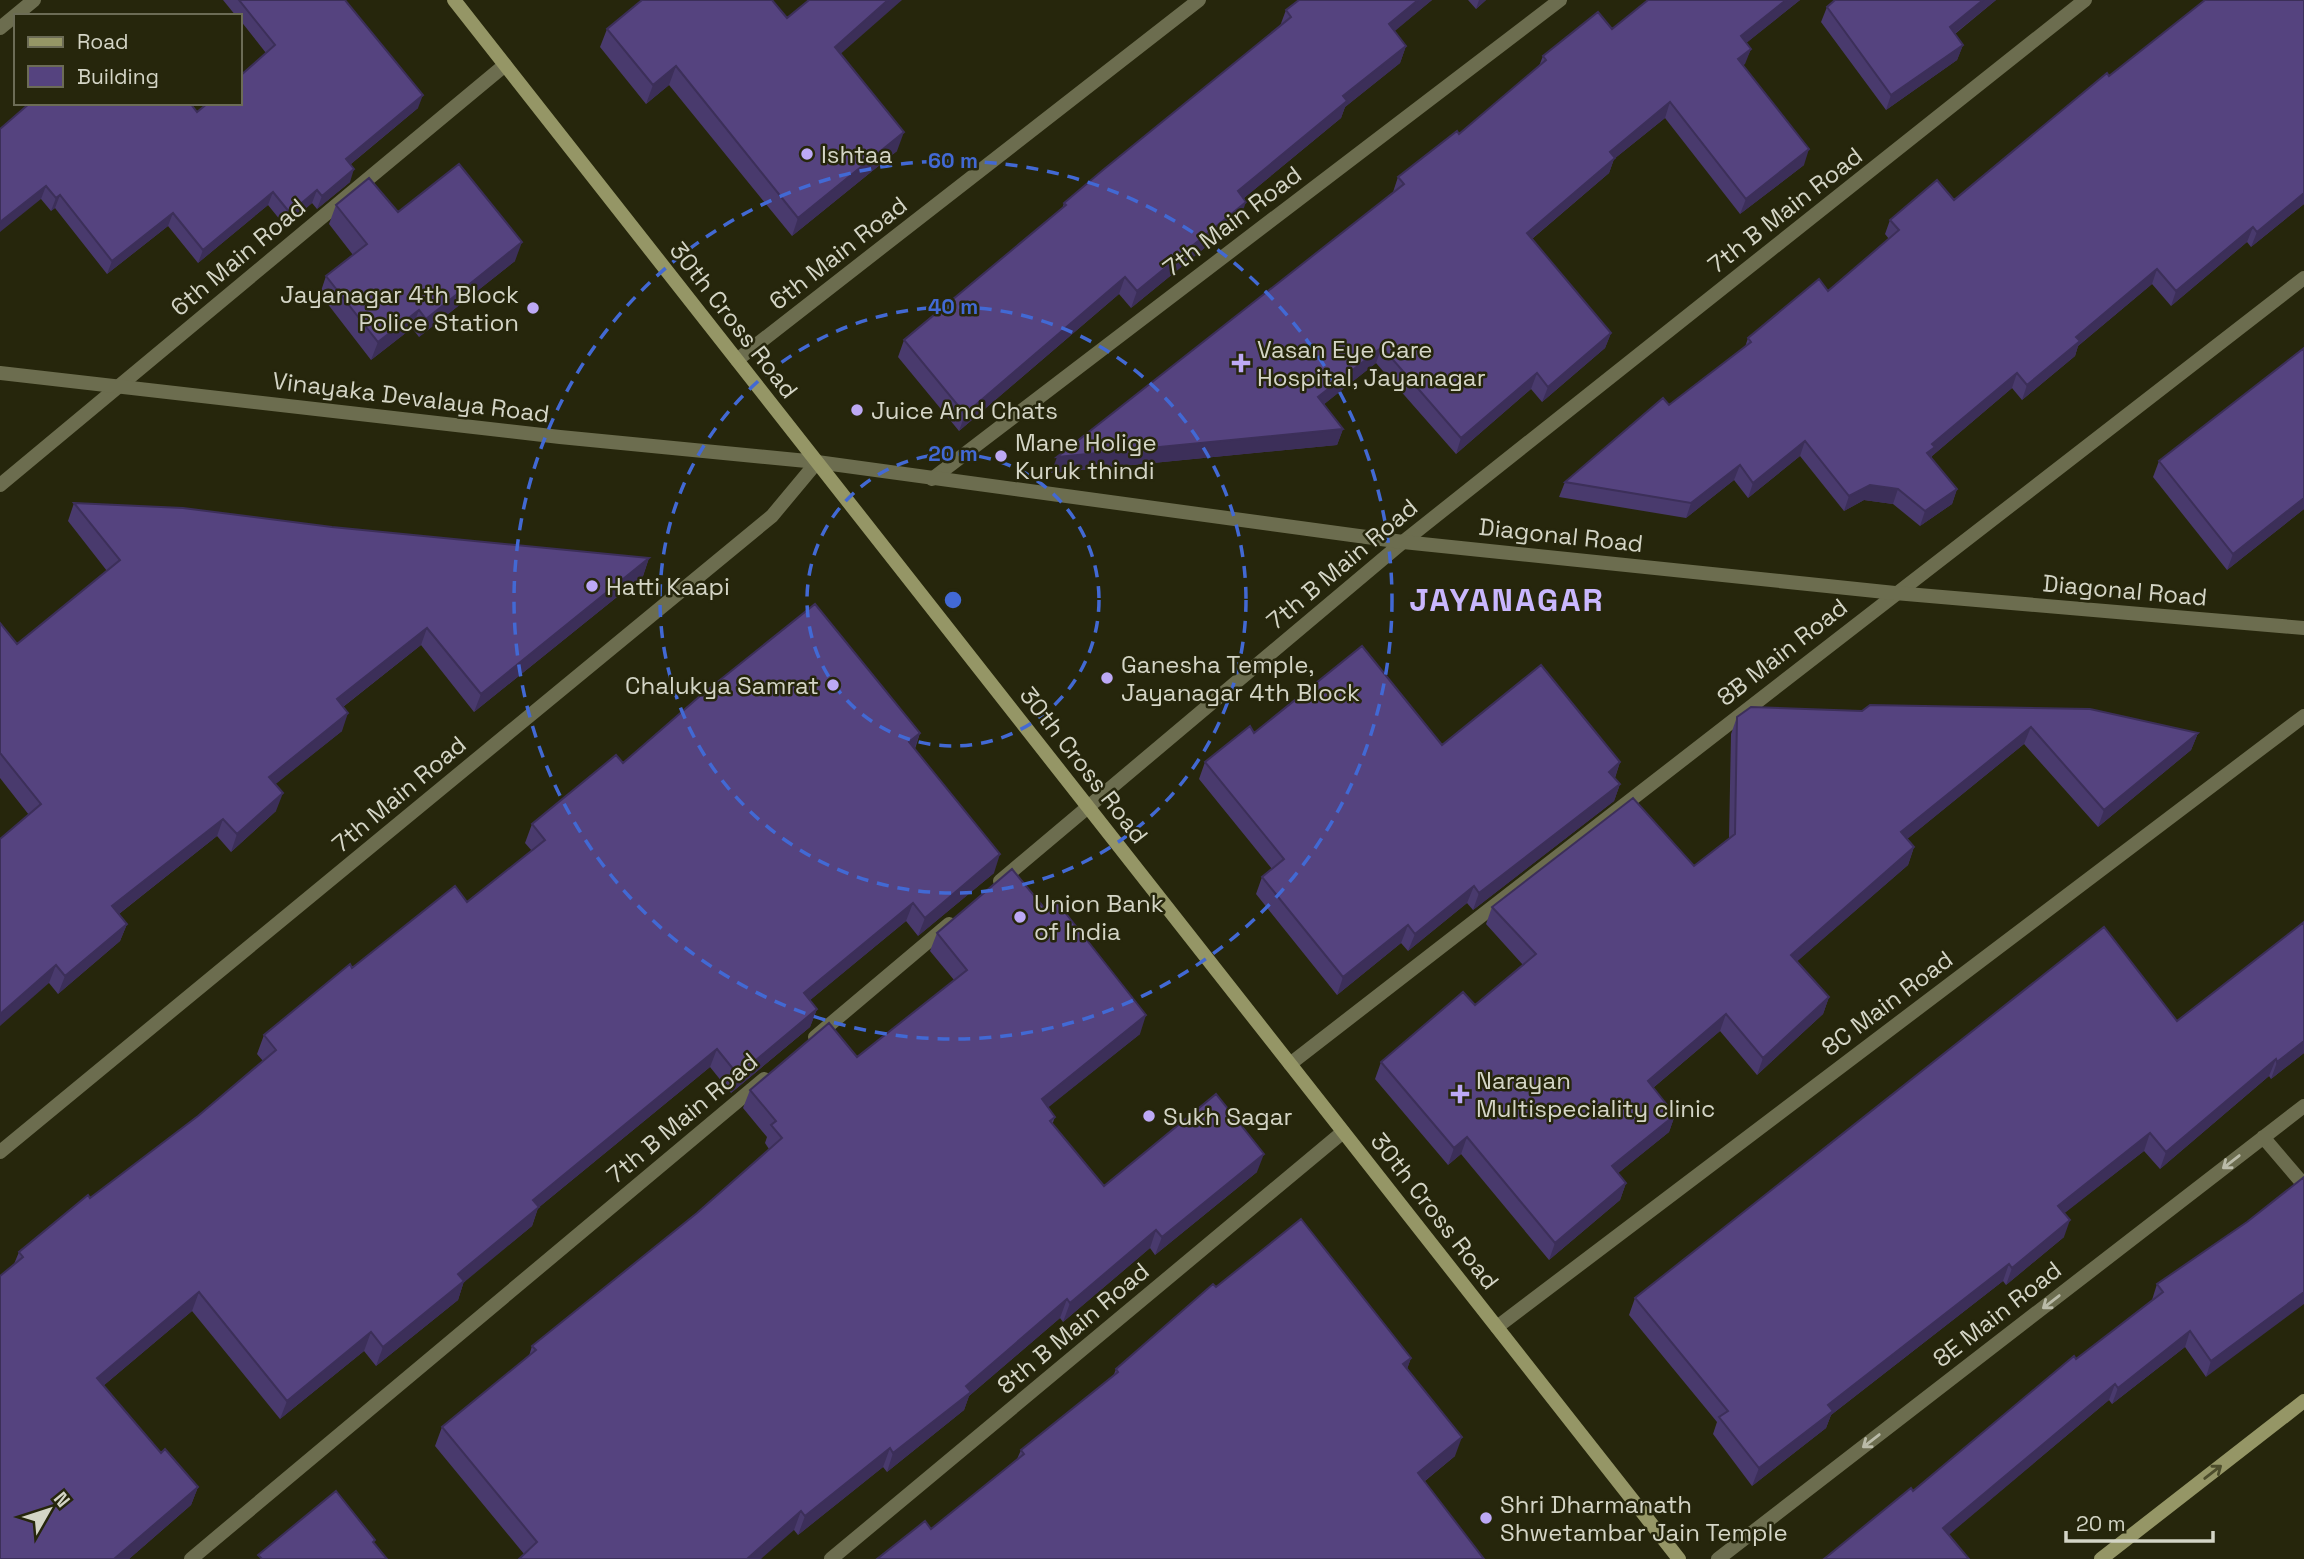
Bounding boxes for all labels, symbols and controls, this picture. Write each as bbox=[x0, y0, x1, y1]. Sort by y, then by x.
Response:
legend bbox=[14, 14, 242, 105]
text: Road bbox=[77, 28, 129, 55]
text: Building bbox=[77, 63, 159, 90]
place label: Ishtaa bbox=[821, 139, 893, 170]
street label: 7th B Main Road bbox=[1701, 140, 1869, 280]
marker: Ishtaa bbox=[799, 146, 815, 162]
text: 60 m bbox=[928, 147, 978, 174]
street label: 7th Main Road bbox=[1157, 159, 1307, 283]
street label: 6th Main Road bbox=[763, 189, 913, 317]
street label: 6th Main Road bbox=[164, 192, 312, 322]
street label: 30th Cross Road bbox=[663, 235, 805, 405]
place label: Jayanagar 4th Block Police Station bbox=[280, 279, 519, 338]
text: 40 m bbox=[928, 293, 978, 320]
marker: Jayanagar 4th Block Police Station bbox=[525, 300, 541, 316]
place label: Vasan Eye Care Hospital, Jayanagar bbox=[1257, 334, 1486, 393]
marker: Vasan Eye Care Hospital, Jayanagar bbox=[1231, 353, 1251, 373]
street label: Vinayaka Devalaya Road bbox=[271, 365, 551, 429]
place label: Juice And Chats bbox=[871, 395, 1058, 426]
marker: Juice And Chats bbox=[849, 402, 865, 418]
place label: Mane Holige Kuruk thindi bbox=[1015, 427, 1157, 486]
text: 20 m bbox=[928, 440, 978, 467]
marker: Mane Holige Kuruk thindi bbox=[993, 448, 1009, 464]
street label: 7th B Main Road bbox=[1260, 492, 1424, 636]
street label: Diagonal Road bbox=[1477, 511, 1645, 559]
street label: Diagonal Road bbox=[2041, 567, 2209, 613]
place label: Hatti Kaapi bbox=[606, 571, 730, 602]
marker: Hatti Kaapi bbox=[584, 578, 600, 594]
district label: JAYANAGAR bbox=[1409, 580, 1605, 620]
centre of rings bbox=[941, 588, 965, 612]
street label: 8B Main Road bbox=[1711, 591, 1853, 713]
place label: Ganesha Temple, Jayanagar 4th Block bbox=[1121, 649, 1360, 708]
place label: Chalukya Samrat bbox=[625, 670, 819, 701]
marker: Ganesha Temple, Jayanagar 4th Block bbox=[1099, 670, 1115, 686]
marker: Chalukya Samrat bbox=[825, 677, 841, 693]
street label: 30th Cross Road bbox=[1013, 680, 1155, 850]
street label: 7th Main Road bbox=[326, 729, 472, 859]
place label: Union Bank of India bbox=[1034, 888, 1164, 947]
marker: Union Bank of India bbox=[1012, 909, 1028, 925]
street label: 8C Main Road bbox=[1815, 943, 1959, 1063]
street label: 7th B Main Road bbox=[600, 1046, 764, 1190]
place label: Narayan Multispeciality clinic bbox=[1476, 1065, 1715, 1124]
marker: Narayan Multispeciality clinic bbox=[1450, 1084, 1470, 1104]
place label: Sukh Sagar bbox=[1163, 1101, 1293, 1132]
marker: Sukh Sagar bbox=[1141, 1108, 1157, 1124]
street label: 30th Cross Road bbox=[1364, 1126, 1506, 1296]
one-way arrow bbox=[2222, 1155, 2240, 1170]
street label: 8E Main Road bbox=[1926, 1254, 2068, 1374]
street label: 8th B Main Road bbox=[991, 1255, 1155, 1401]
one-way arrow bbox=[2042, 1294, 2060, 1309]
one-way arrow bbox=[1862, 1433, 1880, 1448]
one-way arrow bbox=[2204, 1465, 2222, 1480]
north arrow bbox=[14, 1475, 84, 1545]
text: N bbox=[48, 1487, 76, 1512]
place label: Shri Dharmanath Shwetambar Jain Temple bbox=[1500, 1489, 1788, 1548]
scale bar bbox=[2066, 1500, 2213, 1544]
marker: Shri Dharmanath Shwetambar Jain Temple bbox=[1478, 1510, 1494, 1526]
text: 20 m bbox=[2076, 1510, 2126, 1537]

